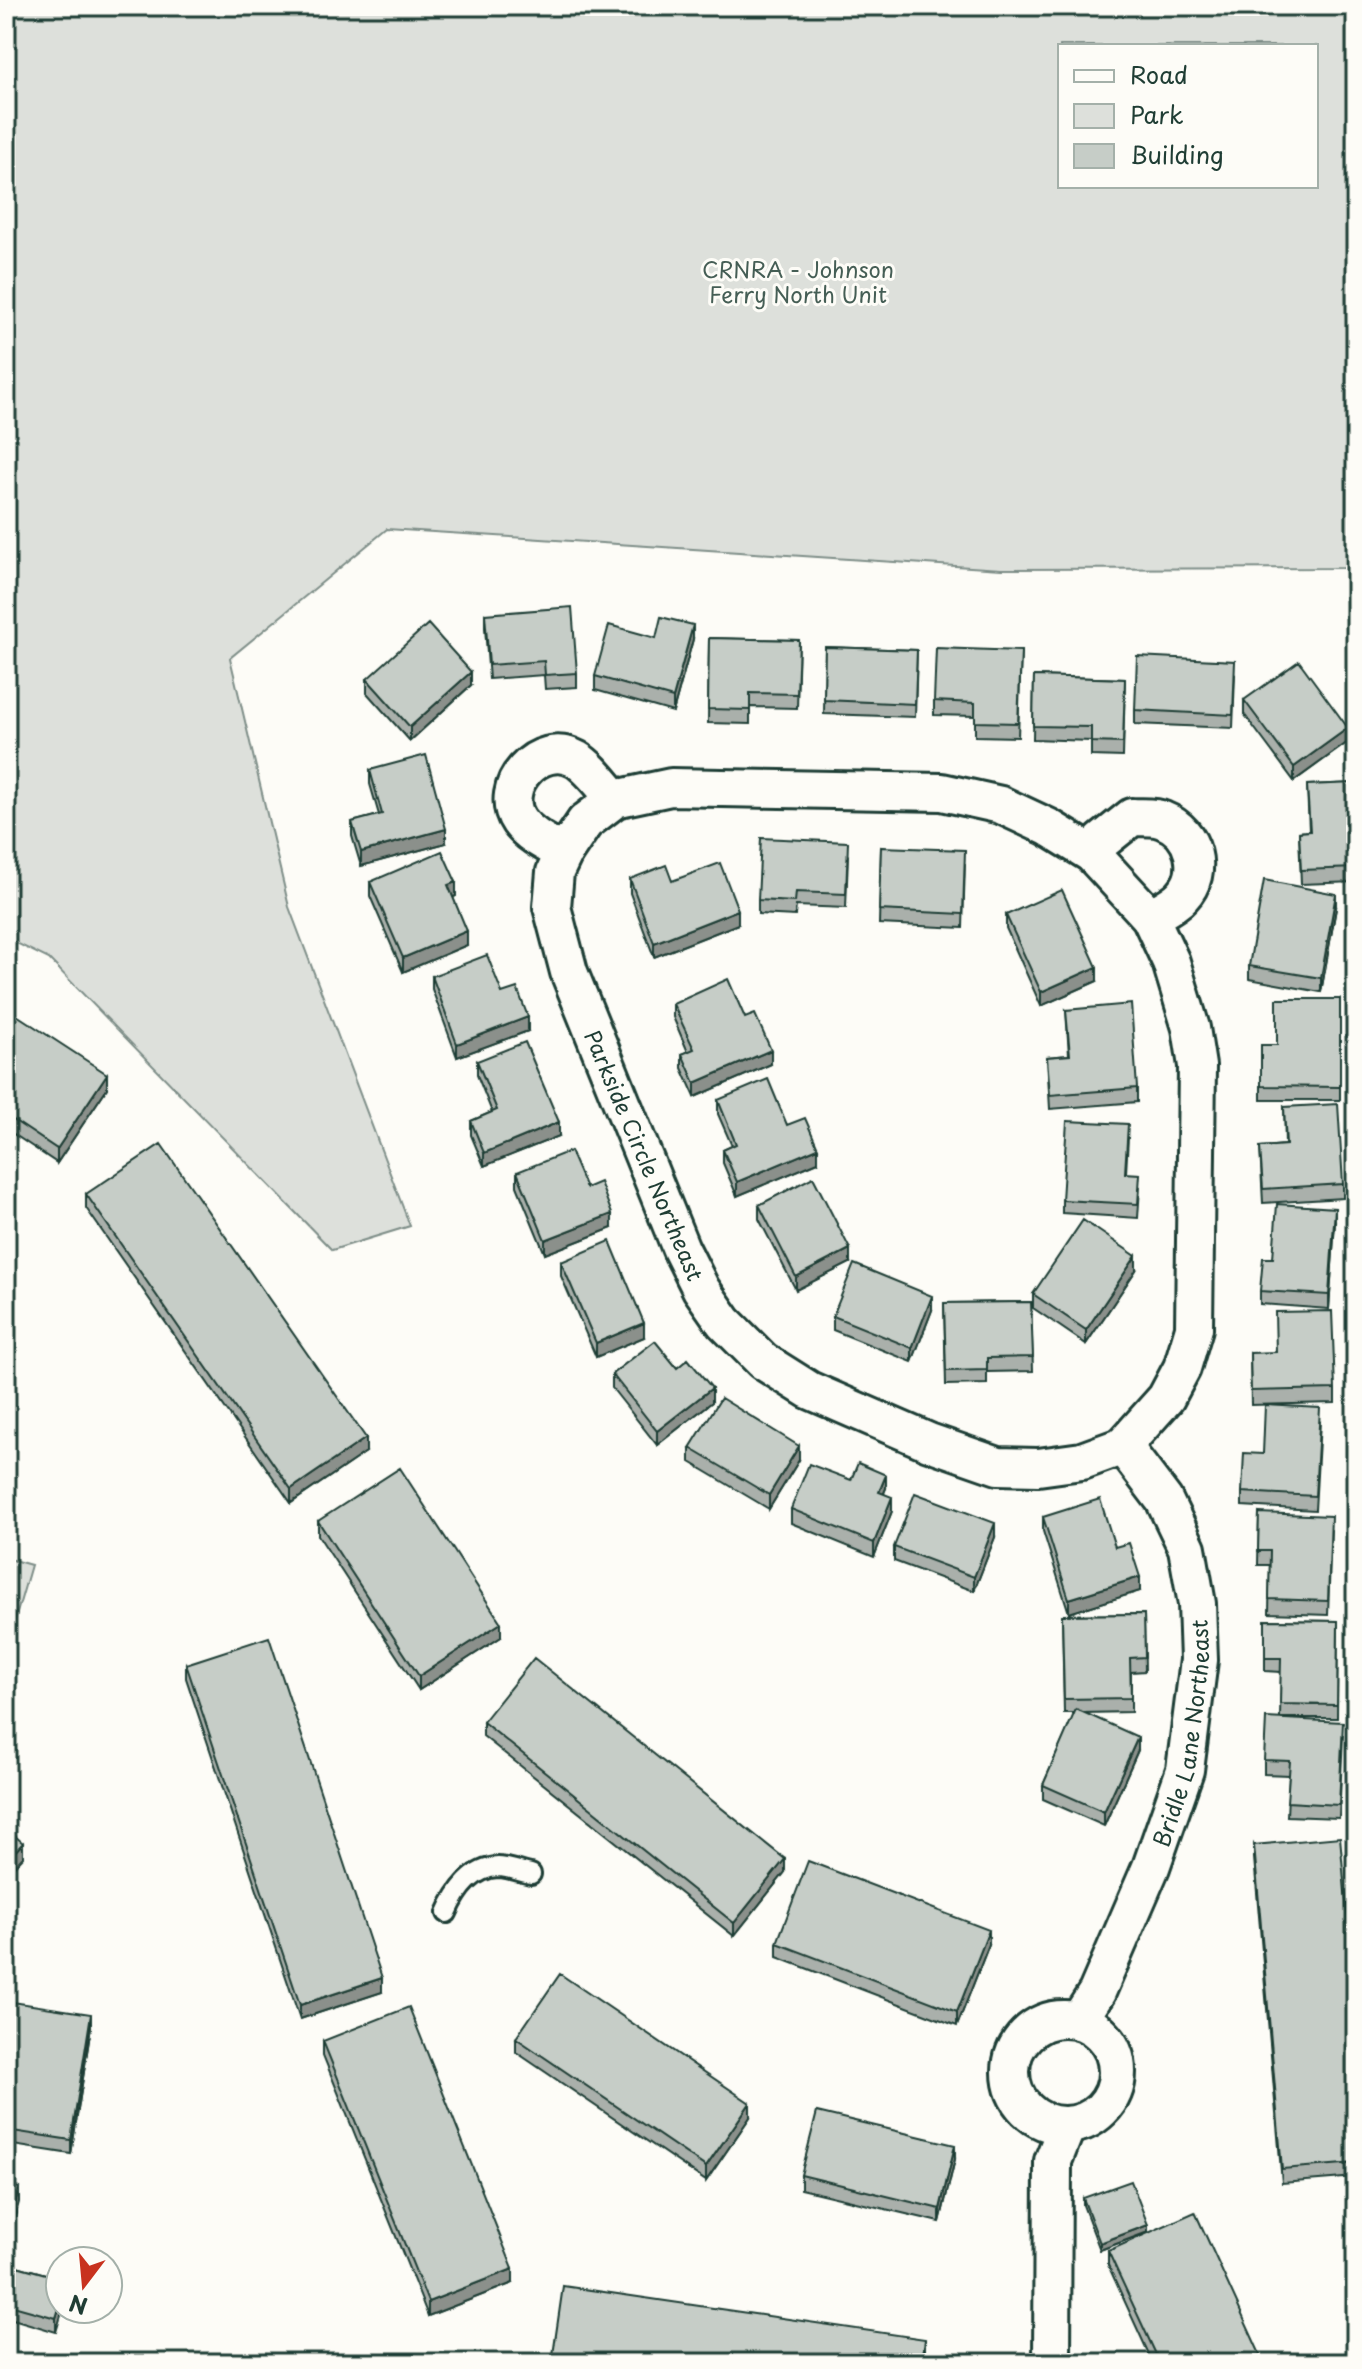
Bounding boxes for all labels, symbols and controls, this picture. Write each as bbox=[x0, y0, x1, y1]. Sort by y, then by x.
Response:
legend bbox=[1058, 44, 1318, 188]
text: Road bbox=[1130, 56, 1188, 92]
text: Park bbox=[1130, 96, 1184, 132]
text: Building bbox=[1130, 136, 1224, 172]
park label: CRNRA - Johnson Ferry North Unit bbox=[702, 252, 894, 310]
street label: Parkside Circle Northeast bbox=[577, 1025, 713, 1286]
street label: Bridle Lane Northeast bbox=[1143, 1619, 1216, 1851]
north arrow bbox=[44, 2245, 124, 2325]
text: N bbox=[65, 2287, 91, 2324]

